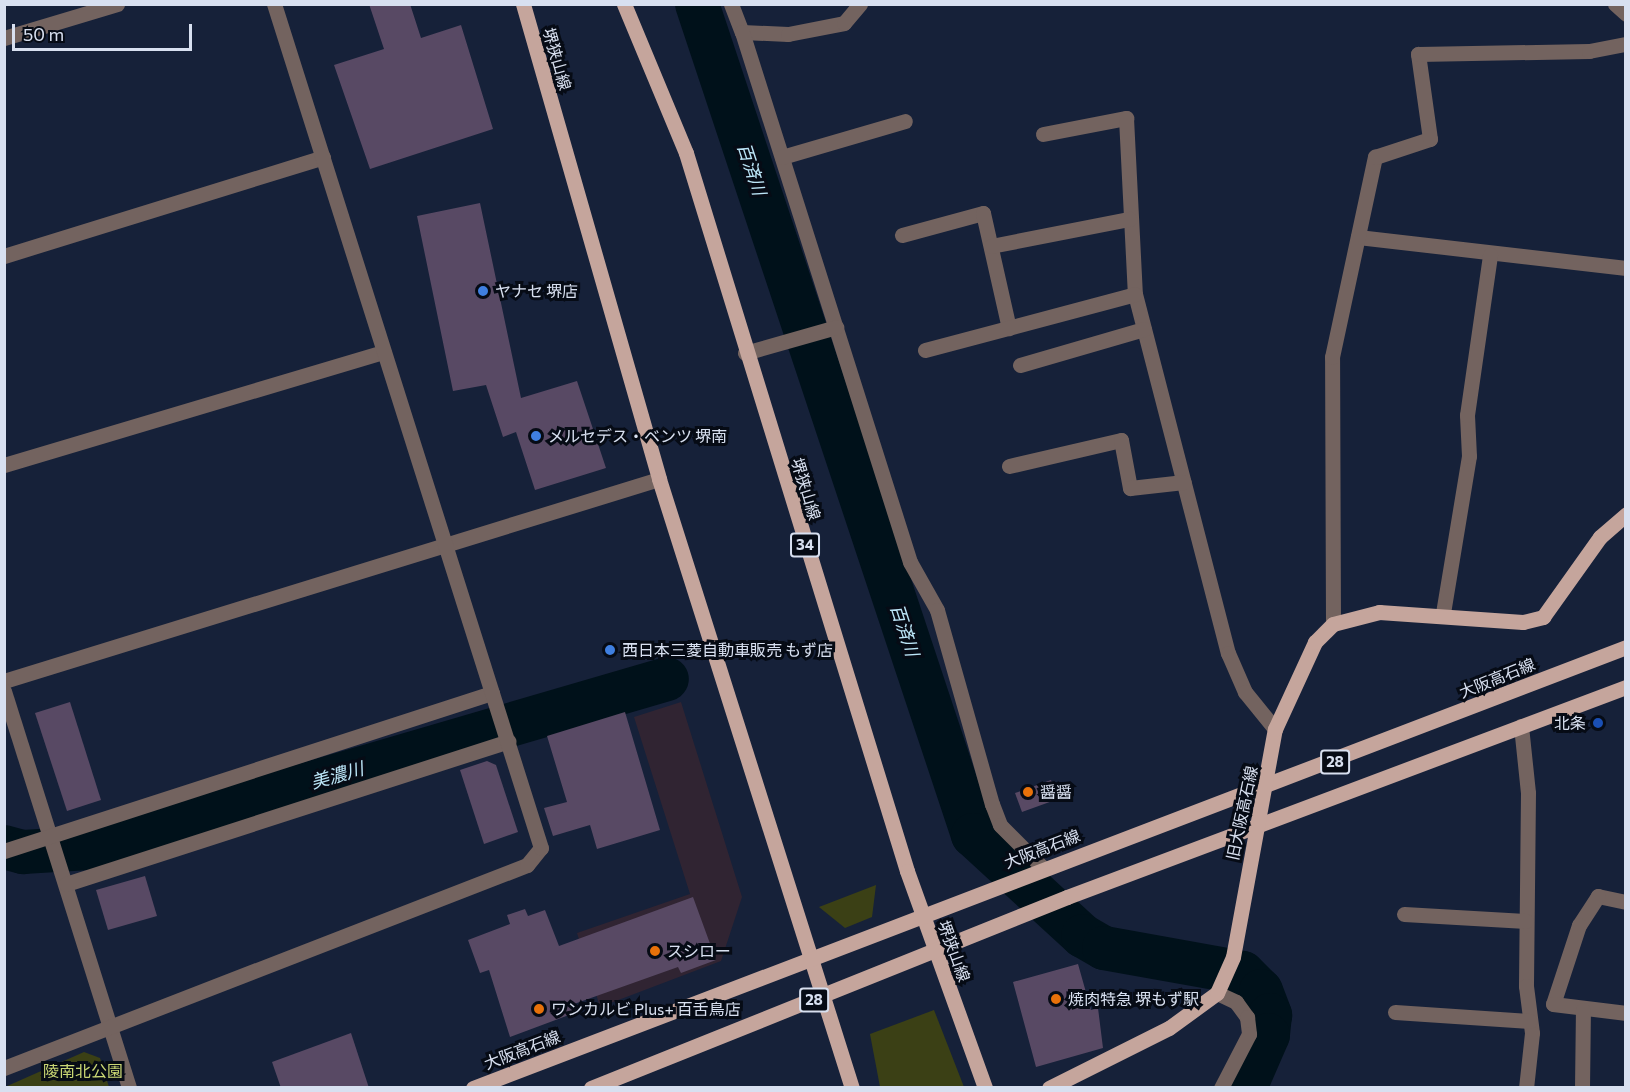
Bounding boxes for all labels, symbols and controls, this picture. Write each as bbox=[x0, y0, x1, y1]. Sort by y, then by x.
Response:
scale bar bbox=[15, 12, 195, 50]
text: 50 m bbox=[23, 23, 64, 45]
street label: 堺狭山線 bbox=[539, 26, 575, 92]
water label: 百済川 bbox=[733, 140, 771, 198]
place label: ヤナセ 堺店 bbox=[495, 281, 578, 301]
marker: ヤナセ 堺店 bbox=[476, 284, 490, 298]
place label: メルセデス・ベンツ 堺南 bbox=[548, 426, 727, 446]
marker: メルセデス・ベンツ 堺南 bbox=[529, 429, 543, 443]
street label: 堺狭山線 bbox=[787, 456, 825, 522]
road number: 34 bbox=[790, 533, 820, 557]
water label: 百済川 bbox=[886, 601, 924, 659]
place label: 西日本三菱自動車販売 もず店 bbox=[622, 640, 833, 660]
marker: 西日本三菱自動車販売 もず店 bbox=[603, 643, 617, 657]
street label: 大阪高石線 bbox=[1456, 654, 1538, 702]
place label: 北条 bbox=[1554, 713, 1586, 733]
marker: 北条 bbox=[1591, 716, 1605, 730]
road number: 28 bbox=[1320, 750, 1350, 774]
water label: 美濃川 bbox=[308, 757, 366, 793]
street label: 旧大阪高石線 bbox=[1223, 764, 1261, 862]
place label: 醤醤 bbox=[1040, 782, 1072, 802]
marker: 醤醤 bbox=[1021, 785, 1035, 799]
street label: 大阪高石線 bbox=[1001, 826, 1083, 872]
street label: 堺狭山線 bbox=[934, 918, 974, 984]
place label: スシロー bbox=[667, 941, 731, 961]
marker: スシロー bbox=[648, 944, 662, 958]
road number: 28 bbox=[799, 988, 829, 1012]
place label: 焼肉特急 堺もず駅 bbox=[1068, 989, 1199, 1009]
marker: 焼肉特急 堺もず駅 bbox=[1049, 992, 1063, 1006]
place label: ワンカルビ Plus+ 百舌鳥店 bbox=[551, 999, 741, 1019]
marker: ワンカルビ Plus+ 百舌鳥店 bbox=[532, 1002, 546, 1016]
street label: 大阪高石線 bbox=[481, 1027, 563, 1073]
park label: 陵南北公園 bbox=[43, 1061, 123, 1081]

